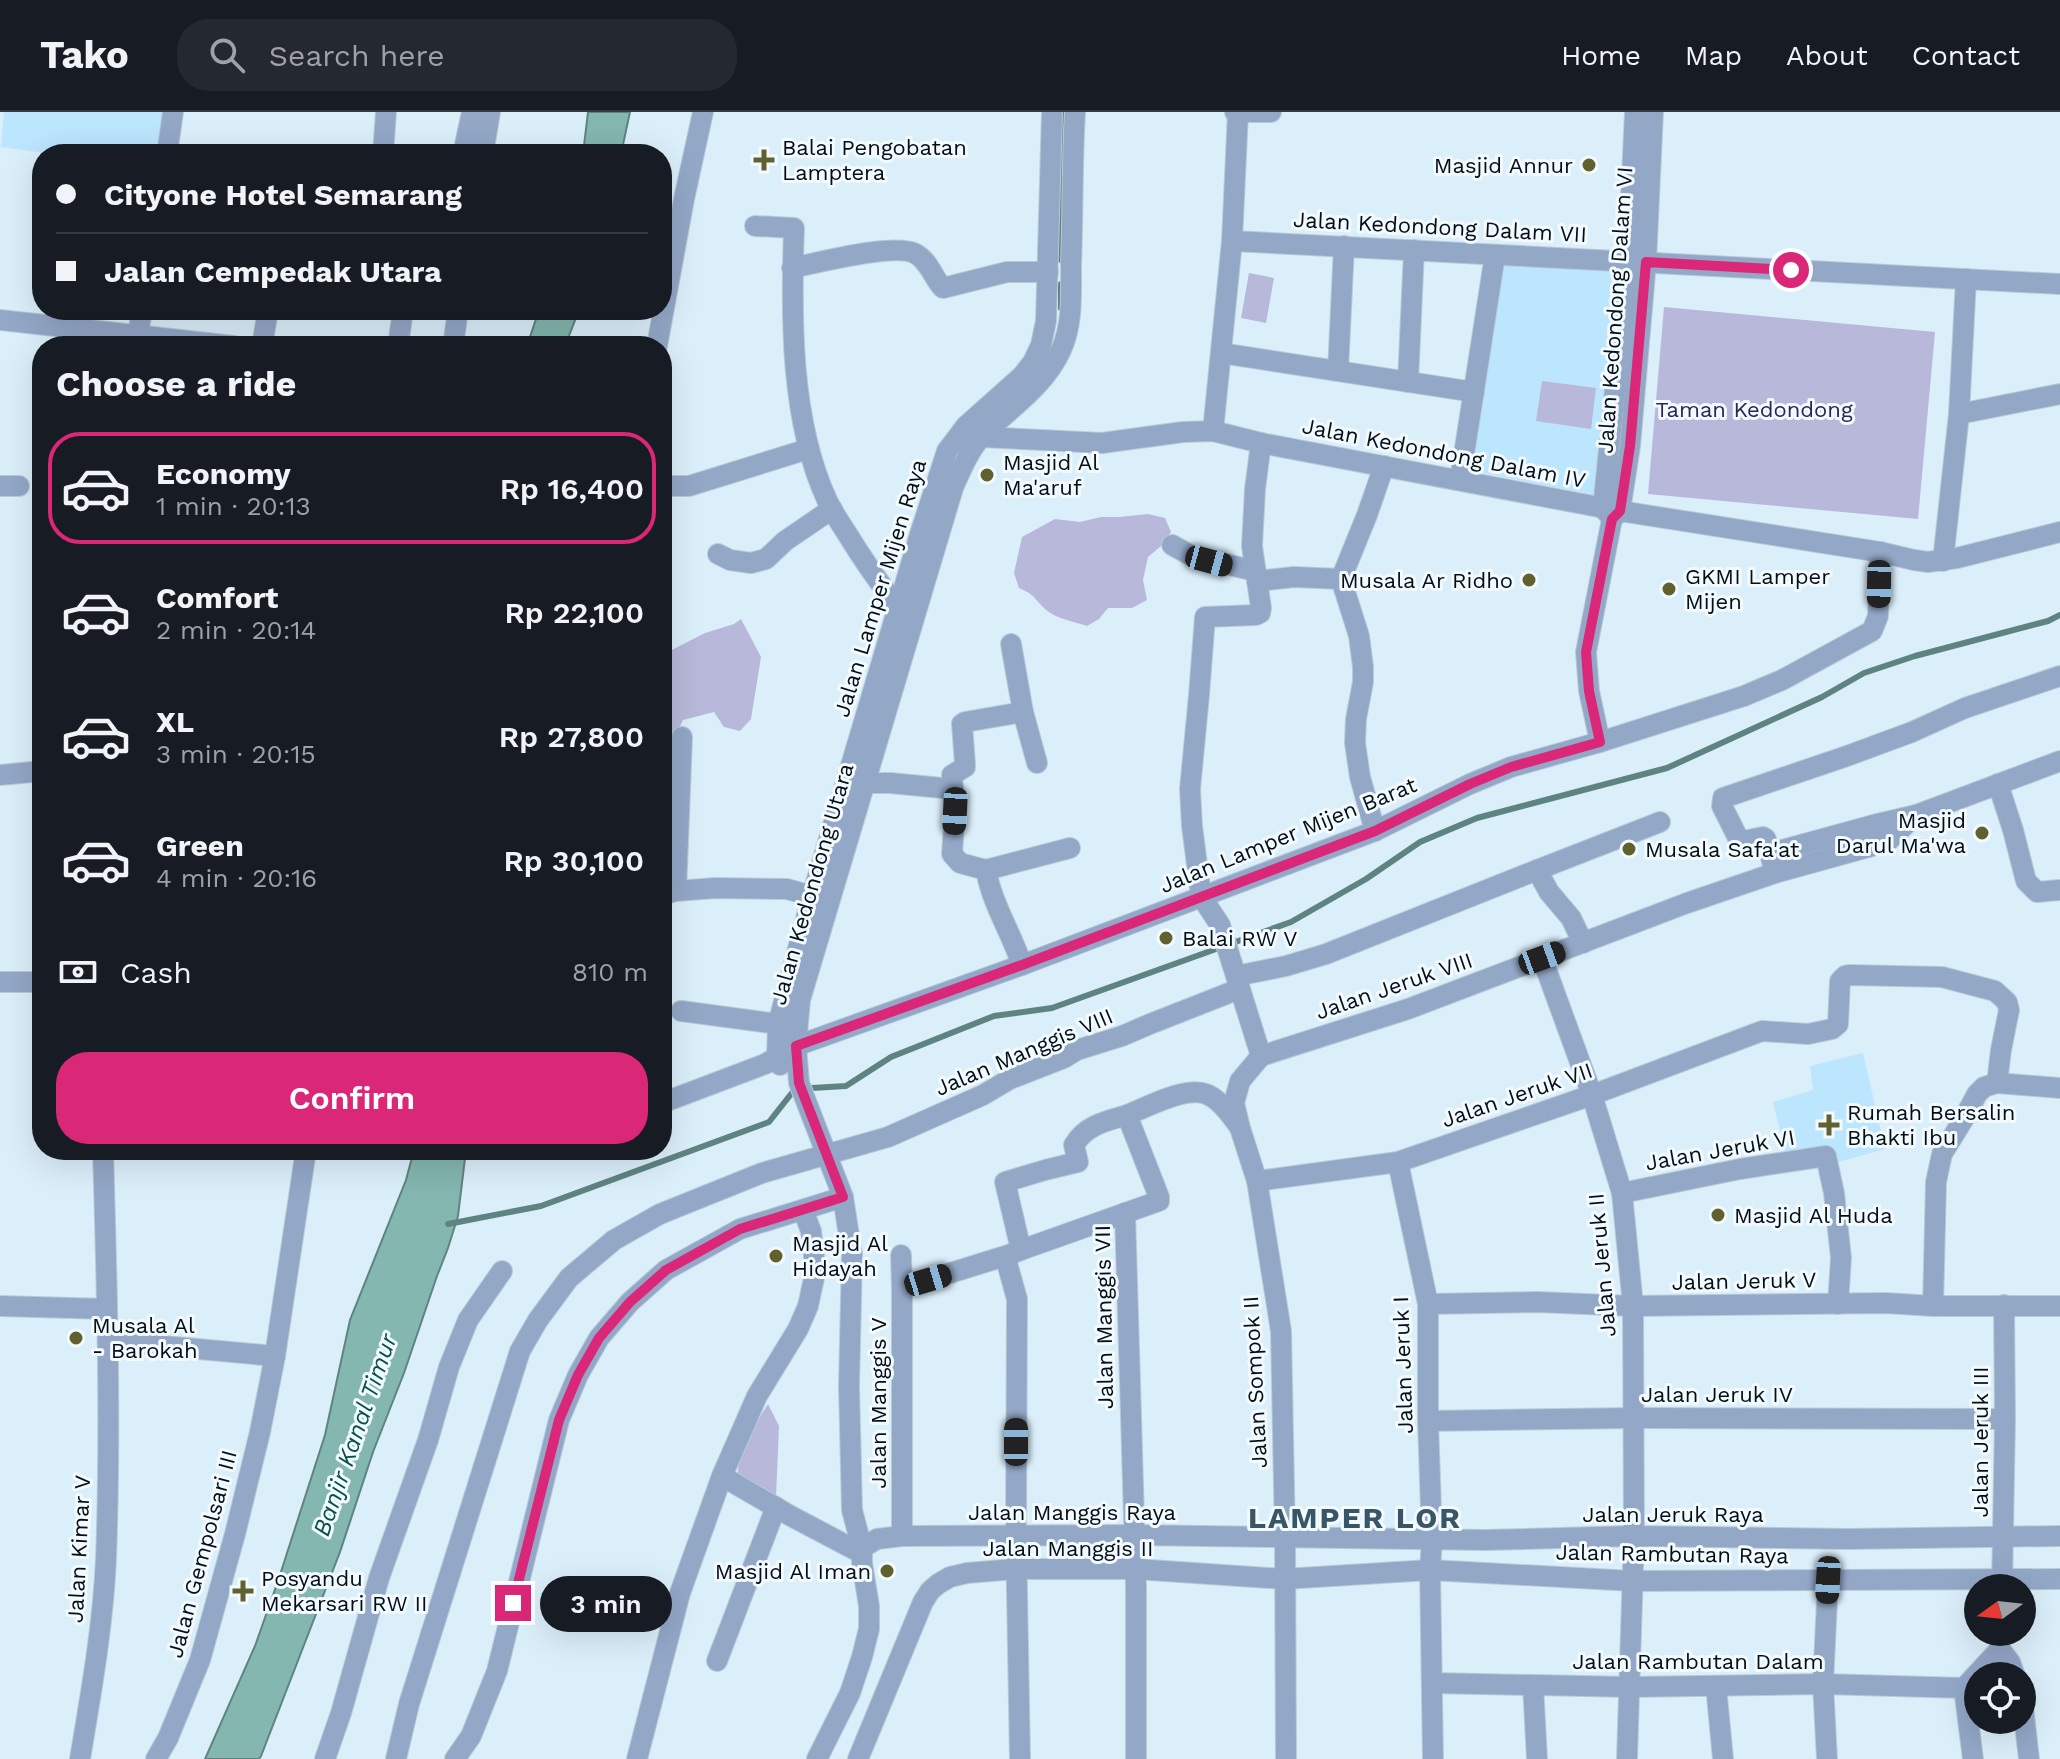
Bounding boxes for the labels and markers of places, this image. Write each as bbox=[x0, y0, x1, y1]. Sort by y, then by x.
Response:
place label: Balai Pengobatan Lamptera bbox=[782, 135, 967, 185]
marker: Balai Pengobatan Lamptera bbox=[753, 149, 775, 171]
place label: Masjid Annur bbox=[1434, 153, 1573, 178]
marker: Masjid Annur bbox=[1580, 156, 1598, 174]
place label: Masjid Al Ma'aruf bbox=[1003, 450, 1099, 500]
marker: Masjid Al Ma'aruf bbox=[978, 466, 996, 484]
place label: GKMI Lamper Mijen bbox=[1685, 564, 1830, 614]
place label: Musala Ar Ridho bbox=[1340, 568, 1513, 593]
marker: Musala Ar Ridho bbox=[1520, 571, 1538, 589]
marker: GKMI Lamper Mijen bbox=[1660, 580, 1678, 598]
place label: Masjid Darul Ma'wa bbox=[1836, 808, 1966, 858]
marker: Masjid Darul Ma'wa bbox=[1973, 824, 1991, 842]
place label: Musala Safa'at bbox=[1645, 837, 1799, 862]
marker: Musala Safa'at bbox=[1620, 840, 1638, 858]
place label: Balai RW V bbox=[1182, 926, 1297, 951]
marker: Balai RW V bbox=[1157, 929, 1175, 947]
place label: Rumah Bersalin Bhakti Ibu bbox=[1847, 1100, 2015, 1150]
marker: Rumah Bersalin Bhakti Ibu bbox=[1818, 1114, 1840, 1136]
place label: Masjid Al Huda bbox=[1734, 1203, 1893, 1228]
marker: Masjid Al Huda bbox=[1709, 1206, 1727, 1224]
place label: Masjid Al Hidayah bbox=[792, 1231, 888, 1281]
marker: Masjid Al Hidayah bbox=[767, 1247, 785, 1265]
place label: Musala Al - Barokah bbox=[92, 1313, 198, 1363]
marker: Musala Al - Barokah bbox=[67, 1329, 85, 1347]
place label: Masjid Al Iman bbox=[715, 1559, 871, 1584]
marker: Masjid Al Iman bbox=[878, 1562, 896, 1580]
place label: Posyandu Mekarsari RW II bbox=[261, 1566, 428, 1616]
marker: Posyandu Mekarsari RW II bbox=[232, 1580, 254, 1602]

